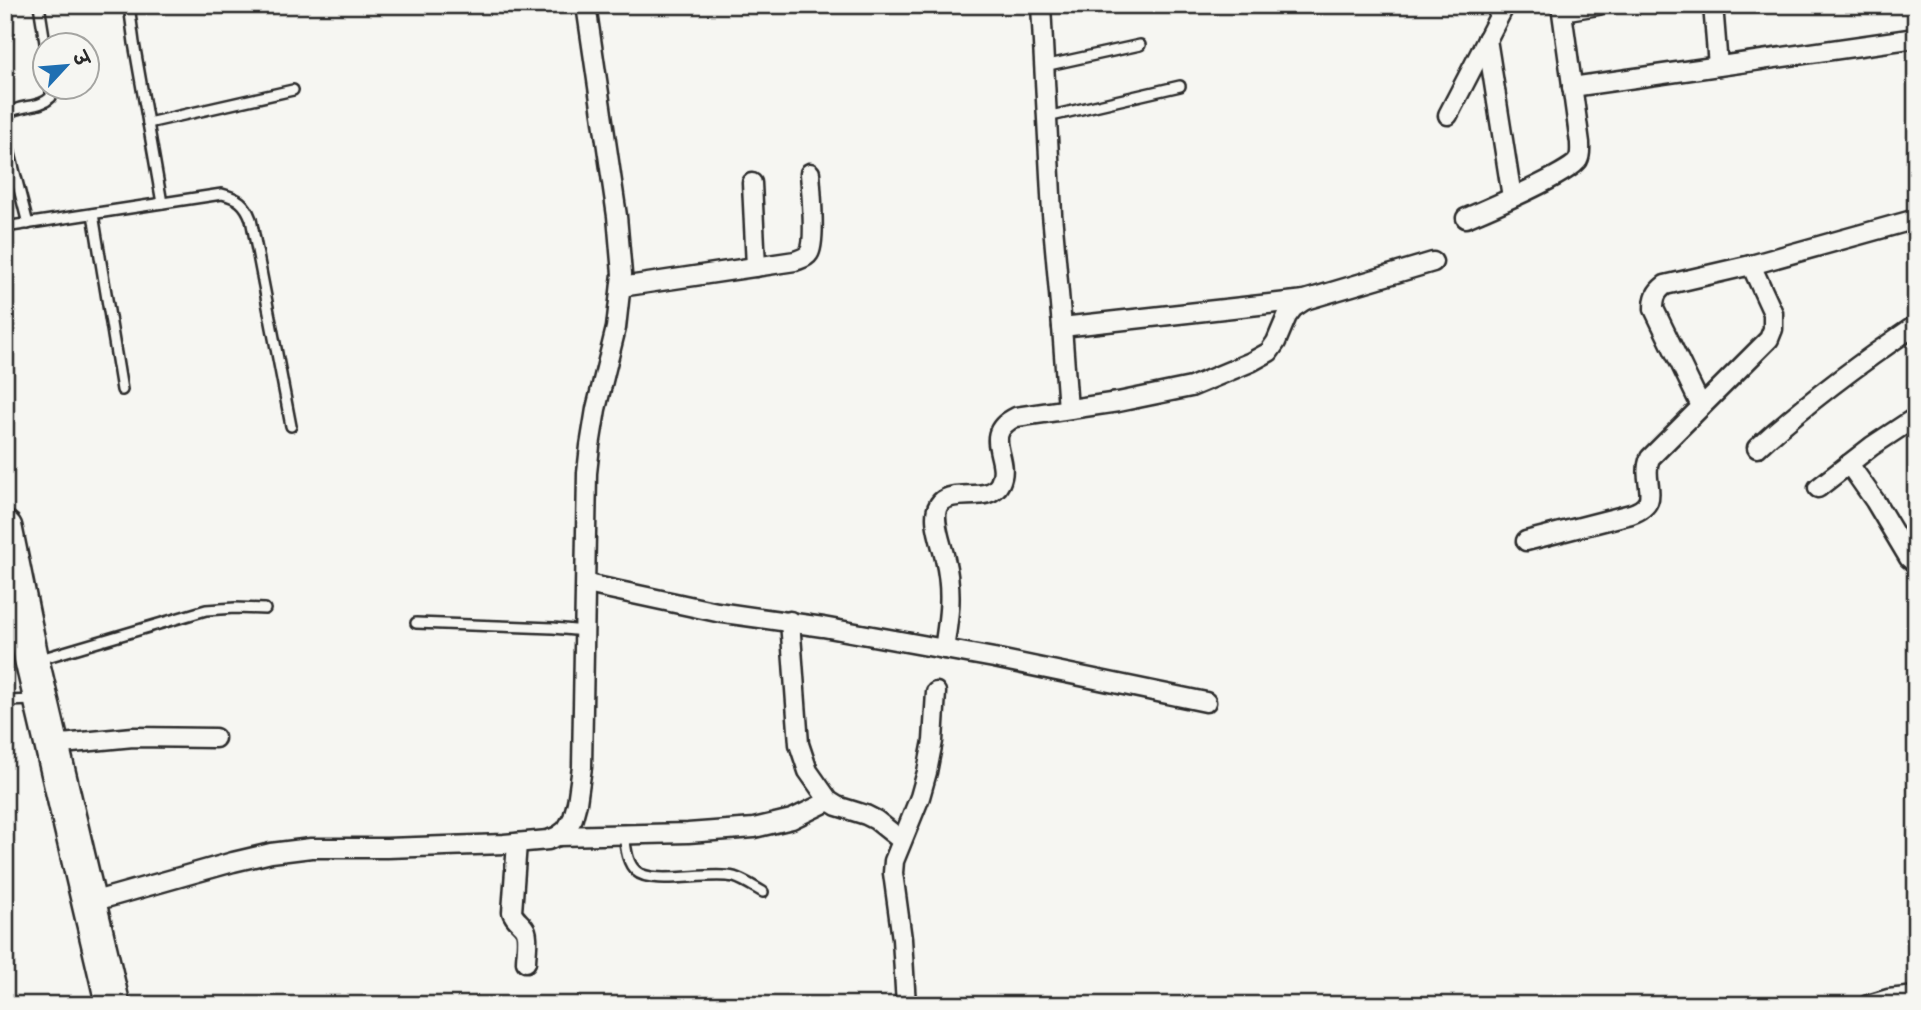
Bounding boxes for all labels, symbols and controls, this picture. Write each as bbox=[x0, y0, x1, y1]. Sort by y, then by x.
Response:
north arrow bbox=[32, 32, 102, 102]
text: उ bbox=[66, 45, 97, 72]

